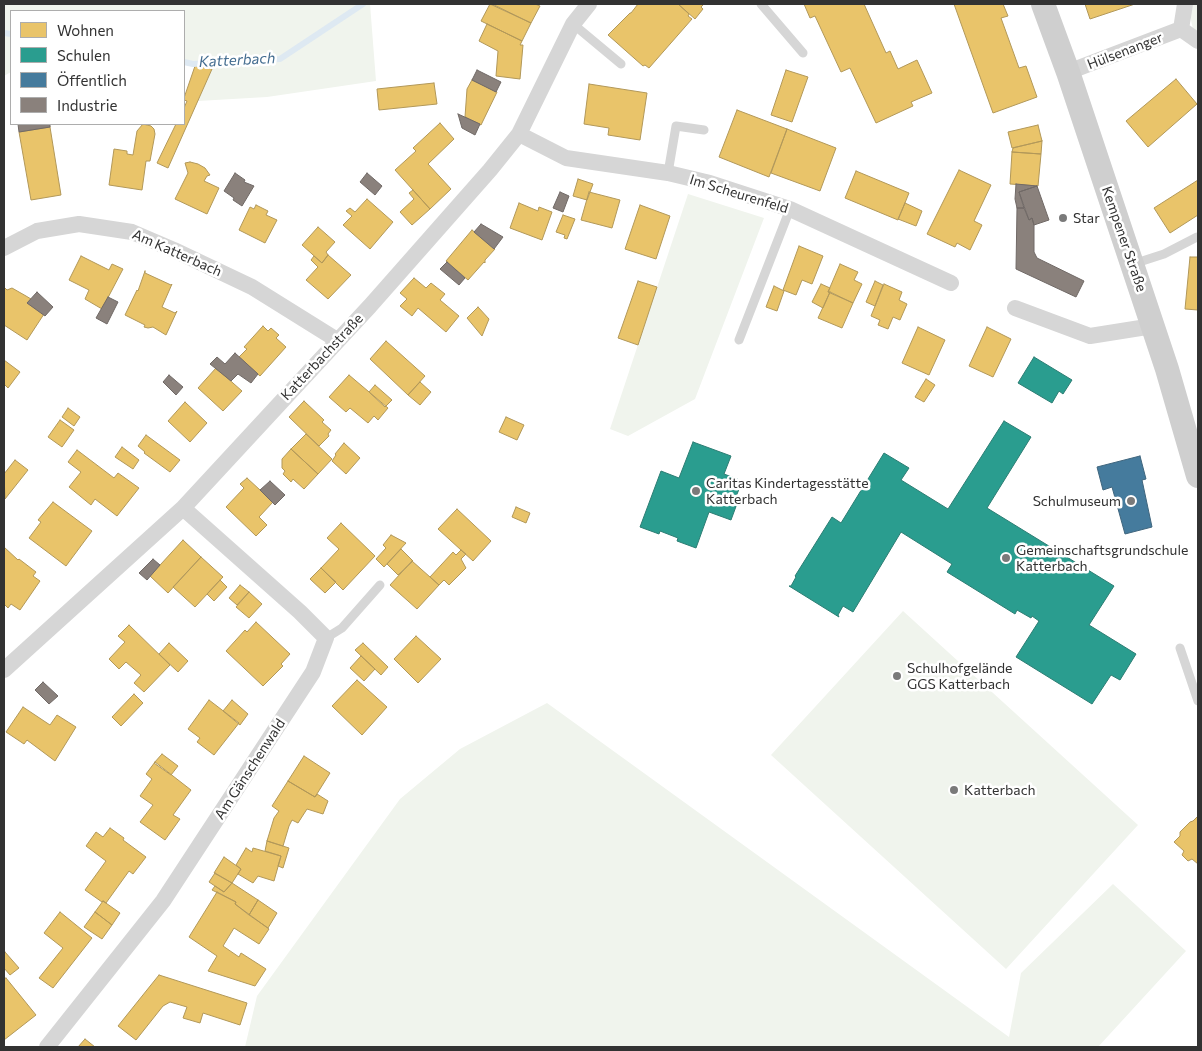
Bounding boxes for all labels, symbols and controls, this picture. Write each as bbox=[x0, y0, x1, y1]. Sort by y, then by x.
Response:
legend bbox=[10, 10, 185, 125]
text: Wohnen bbox=[57, 21, 114, 39]
street label: Hülsenanger bbox=[1085, 29, 1165, 73]
text: Schulen bbox=[57, 46, 111, 64]
water label: Katterbach bbox=[198, 49, 276, 71]
text: Öffentlich bbox=[57, 71, 127, 89]
text: Industrie bbox=[57, 96, 118, 114]
street label: Im Scheurenfeld bbox=[688, 171, 790, 217]
street label: Kempener Straße bbox=[1098, 184, 1150, 294]
place label: Star bbox=[1073, 210, 1100, 226]
marker: Star bbox=[1057, 212, 1069, 224]
street label: Am Katterbach bbox=[130, 226, 224, 280]
street label: Katterbachstraße bbox=[278, 310, 366, 404]
place label: Caritas Kindertagesstätte Katterbach bbox=[706, 475, 869, 508]
marker: Caritas Kindertagesstätte Katterbach bbox=[690, 485, 702, 497]
place label: Schulmuseum bbox=[1033, 493, 1121, 509]
marker: Schulmuseum bbox=[1125, 495, 1137, 507]
place label: Gemeinschaftsgrundschule Katterbach bbox=[1016, 542, 1188, 574]
marker: Gemeinschaftsgrundschule Katterbach bbox=[1000, 552, 1012, 564]
place label: Schulhofgelände GGS Katterbach bbox=[907, 660, 1012, 692]
marker: Schulhofgelände GGS Katterbach bbox=[891, 670, 903, 682]
street label: Am Gänschenwald bbox=[211, 715, 289, 823]
place label: Katterbach bbox=[964, 782, 1036, 798]
marker: Katterbach bbox=[948, 784, 960, 796]

